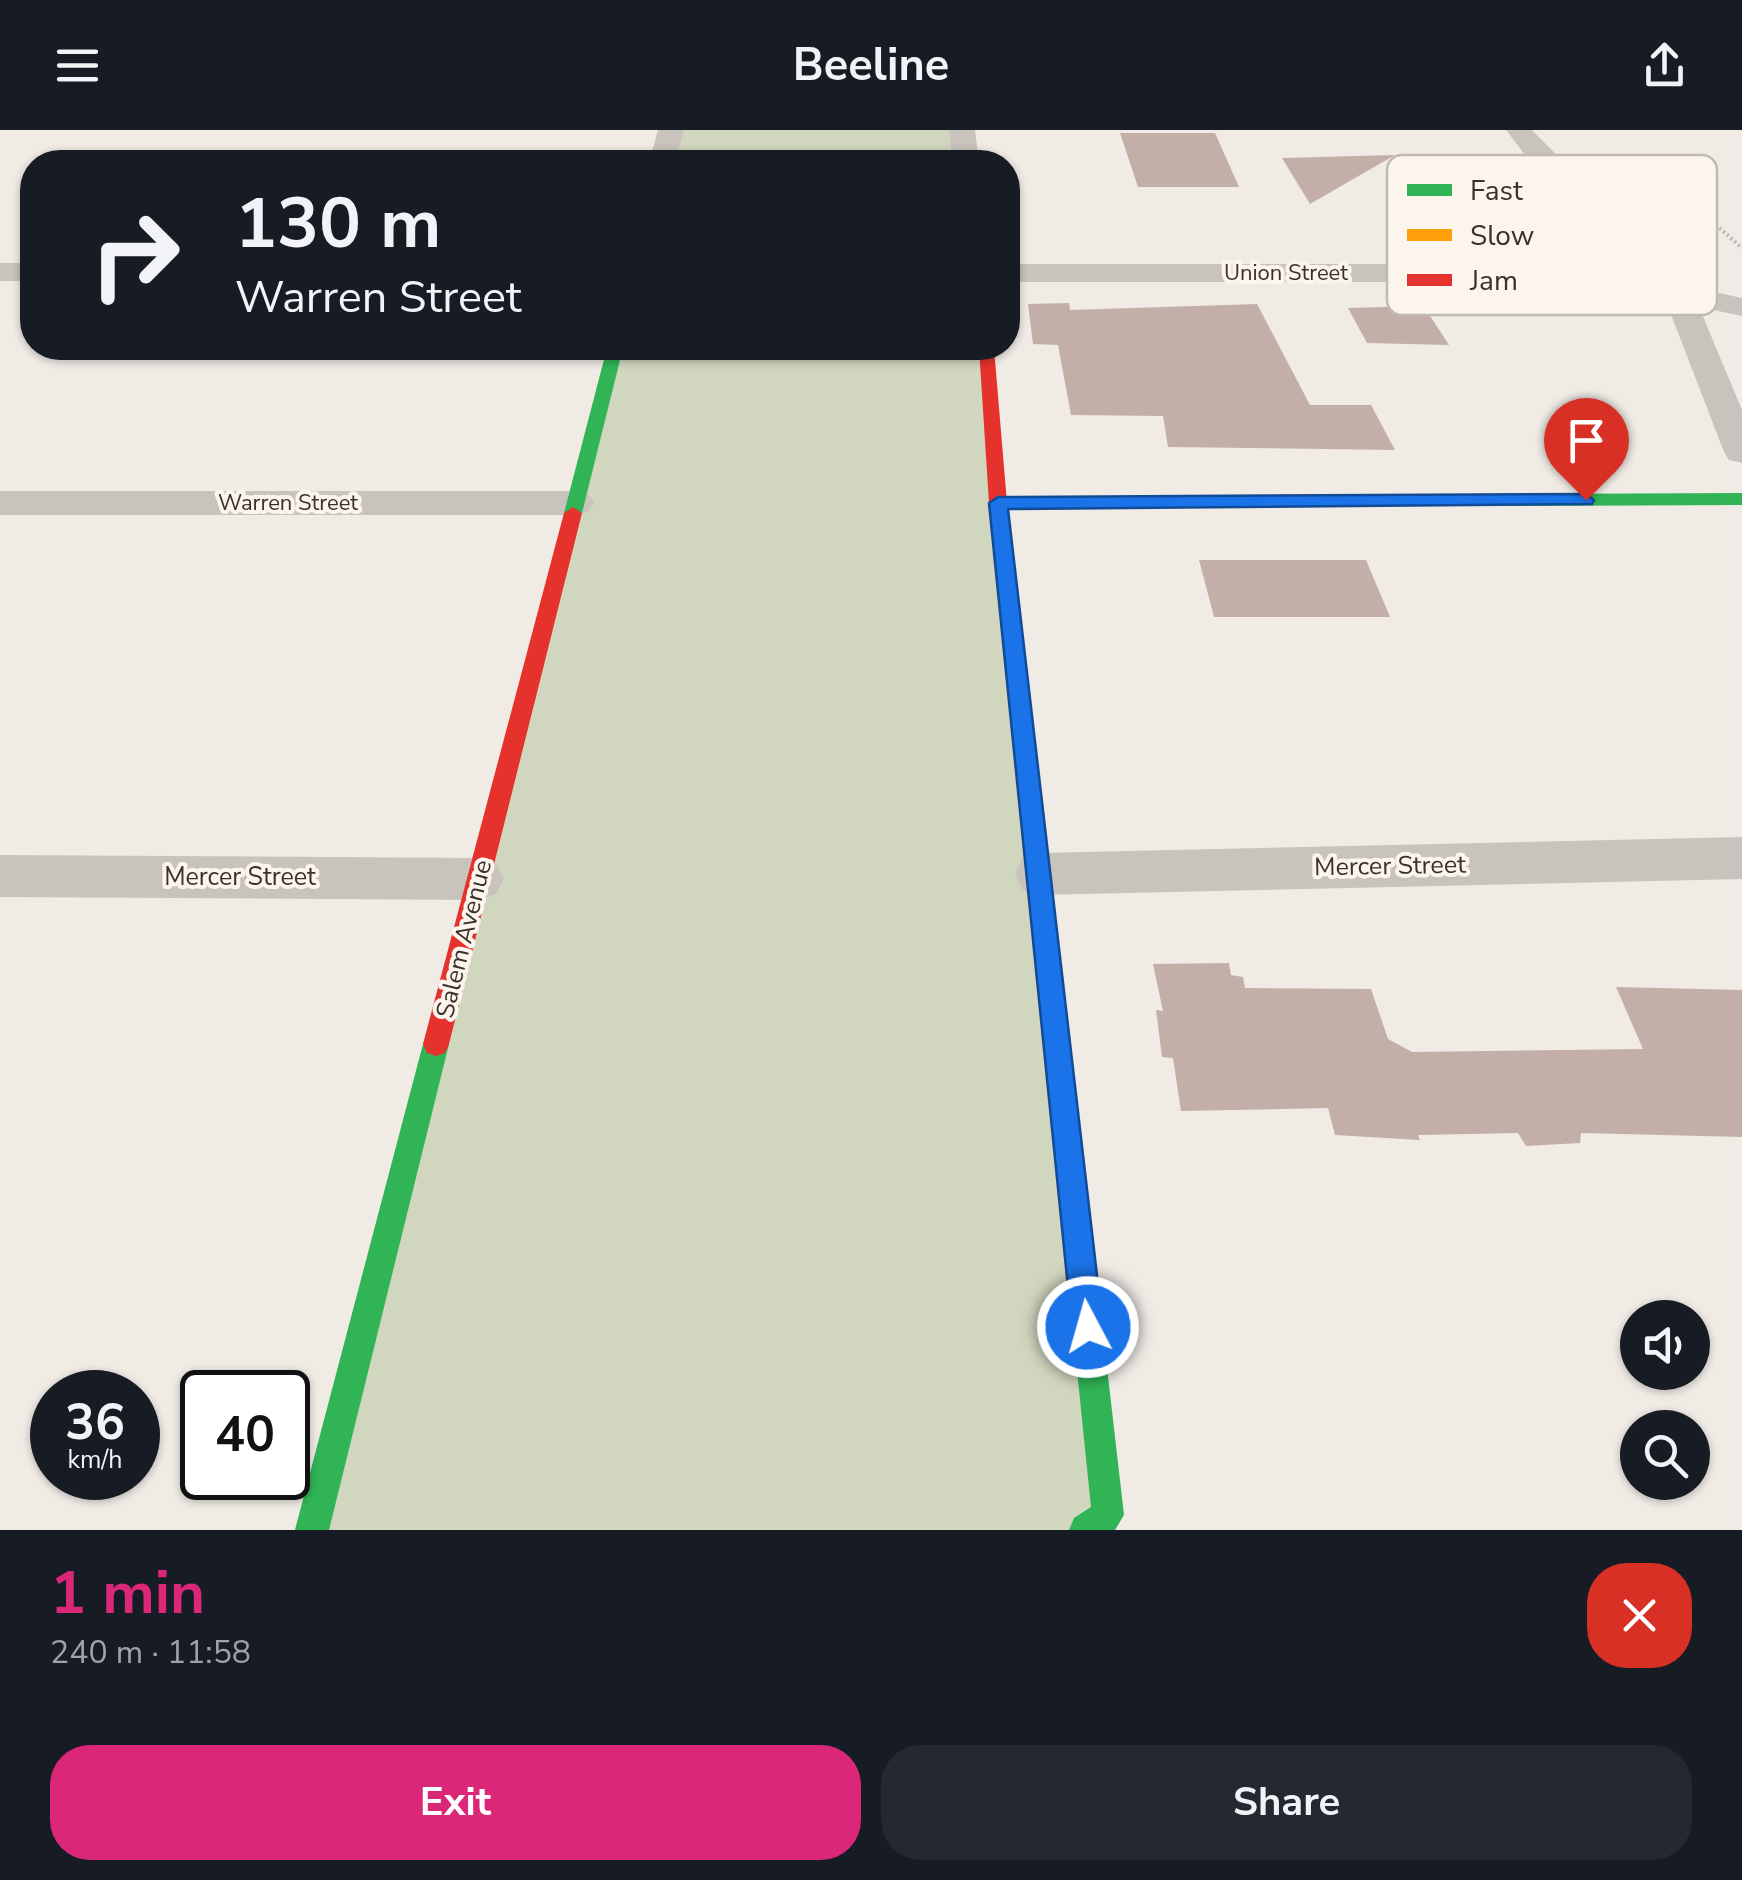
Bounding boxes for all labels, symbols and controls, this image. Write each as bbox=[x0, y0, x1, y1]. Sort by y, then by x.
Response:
text: Beeline bbox=[793, 35, 949, 96]
icon: menu bbox=[50, 38, 105, 93]
icon: share bbox=[1637, 38, 1692, 93]
legend bbox=[1387, 155, 1717, 315]
text: Fast bbox=[1470, 172, 1523, 210]
text: 130 m bbox=[235, 176, 441, 272]
icon: right bbox=[70, 190, 200, 320]
text: Slow bbox=[1470, 217, 1534, 255]
street label: Union Street bbox=[1224, 258, 1348, 288]
text: Jam bbox=[1469, 262, 1518, 300]
text: Warren Street bbox=[235, 267, 522, 328]
pin bbox=[1544, 398, 1629, 501]
icon: arrive bbox=[1559, 413, 1614, 468]
street label: Warren Street bbox=[218, 488, 358, 518]
street label: Mercer Street bbox=[1314, 848, 1466, 884]
street label: Salem Avenue bbox=[428, 856, 500, 1022]
street label: Mercer Street bbox=[164, 860, 316, 894]
position arrow bbox=[1036, 1275, 1140, 1379]
map controls bbox=[1620, 1300, 1710, 1500]
button: sound bbox=[1620, 1300, 1710, 1390]
speed limit sign: 40 bbox=[180, 1370, 310, 1500]
text: 36 bbox=[65, 1388, 125, 1457]
button: search bbox=[1620, 1410, 1710, 1500]
text: km/h bbox=[67, 1443, 123, 1477]
text: 1 min bbox=[50, 1552, 205, 1634]
button: close bbox=[1587, 1563, 1692, 1668]
text: 240 m · 11:58 bbox=[50, 1631, 251, 1674]
button: Exit bbox=[50, 1745, 861, 1860]
button: Share bbox=[881, 1745, 1692, 1860]

